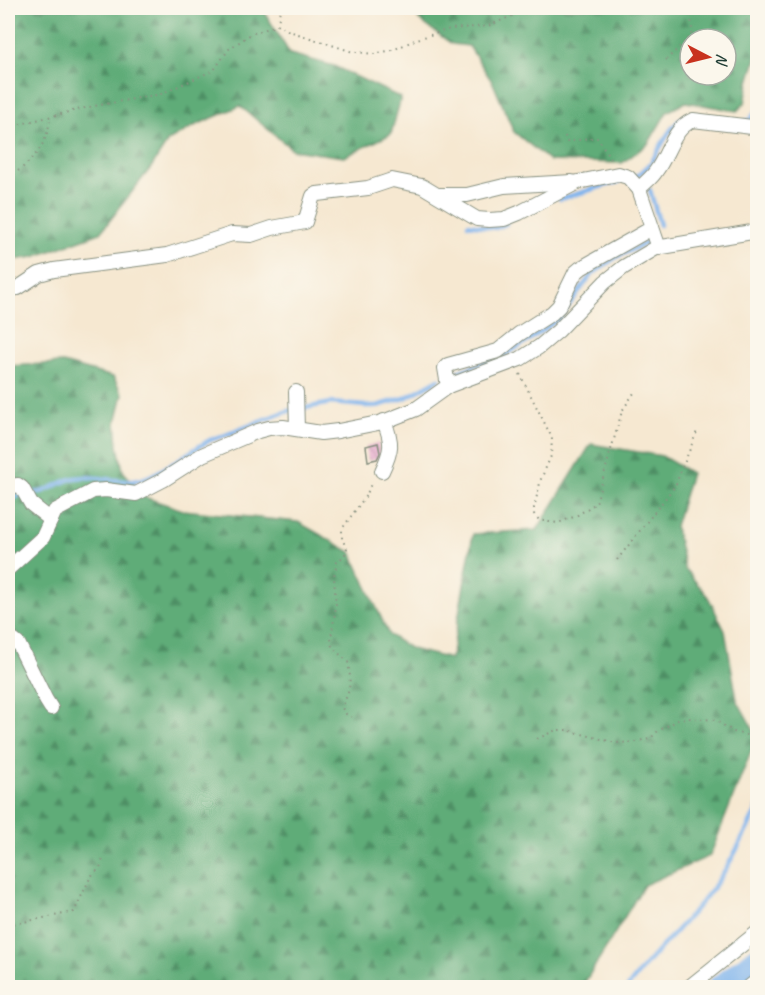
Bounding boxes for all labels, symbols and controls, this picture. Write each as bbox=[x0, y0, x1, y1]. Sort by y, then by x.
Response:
north arrow bbox=[678, 27, 738, 87]
text: N bbox=[711, 53, 732, 68]

